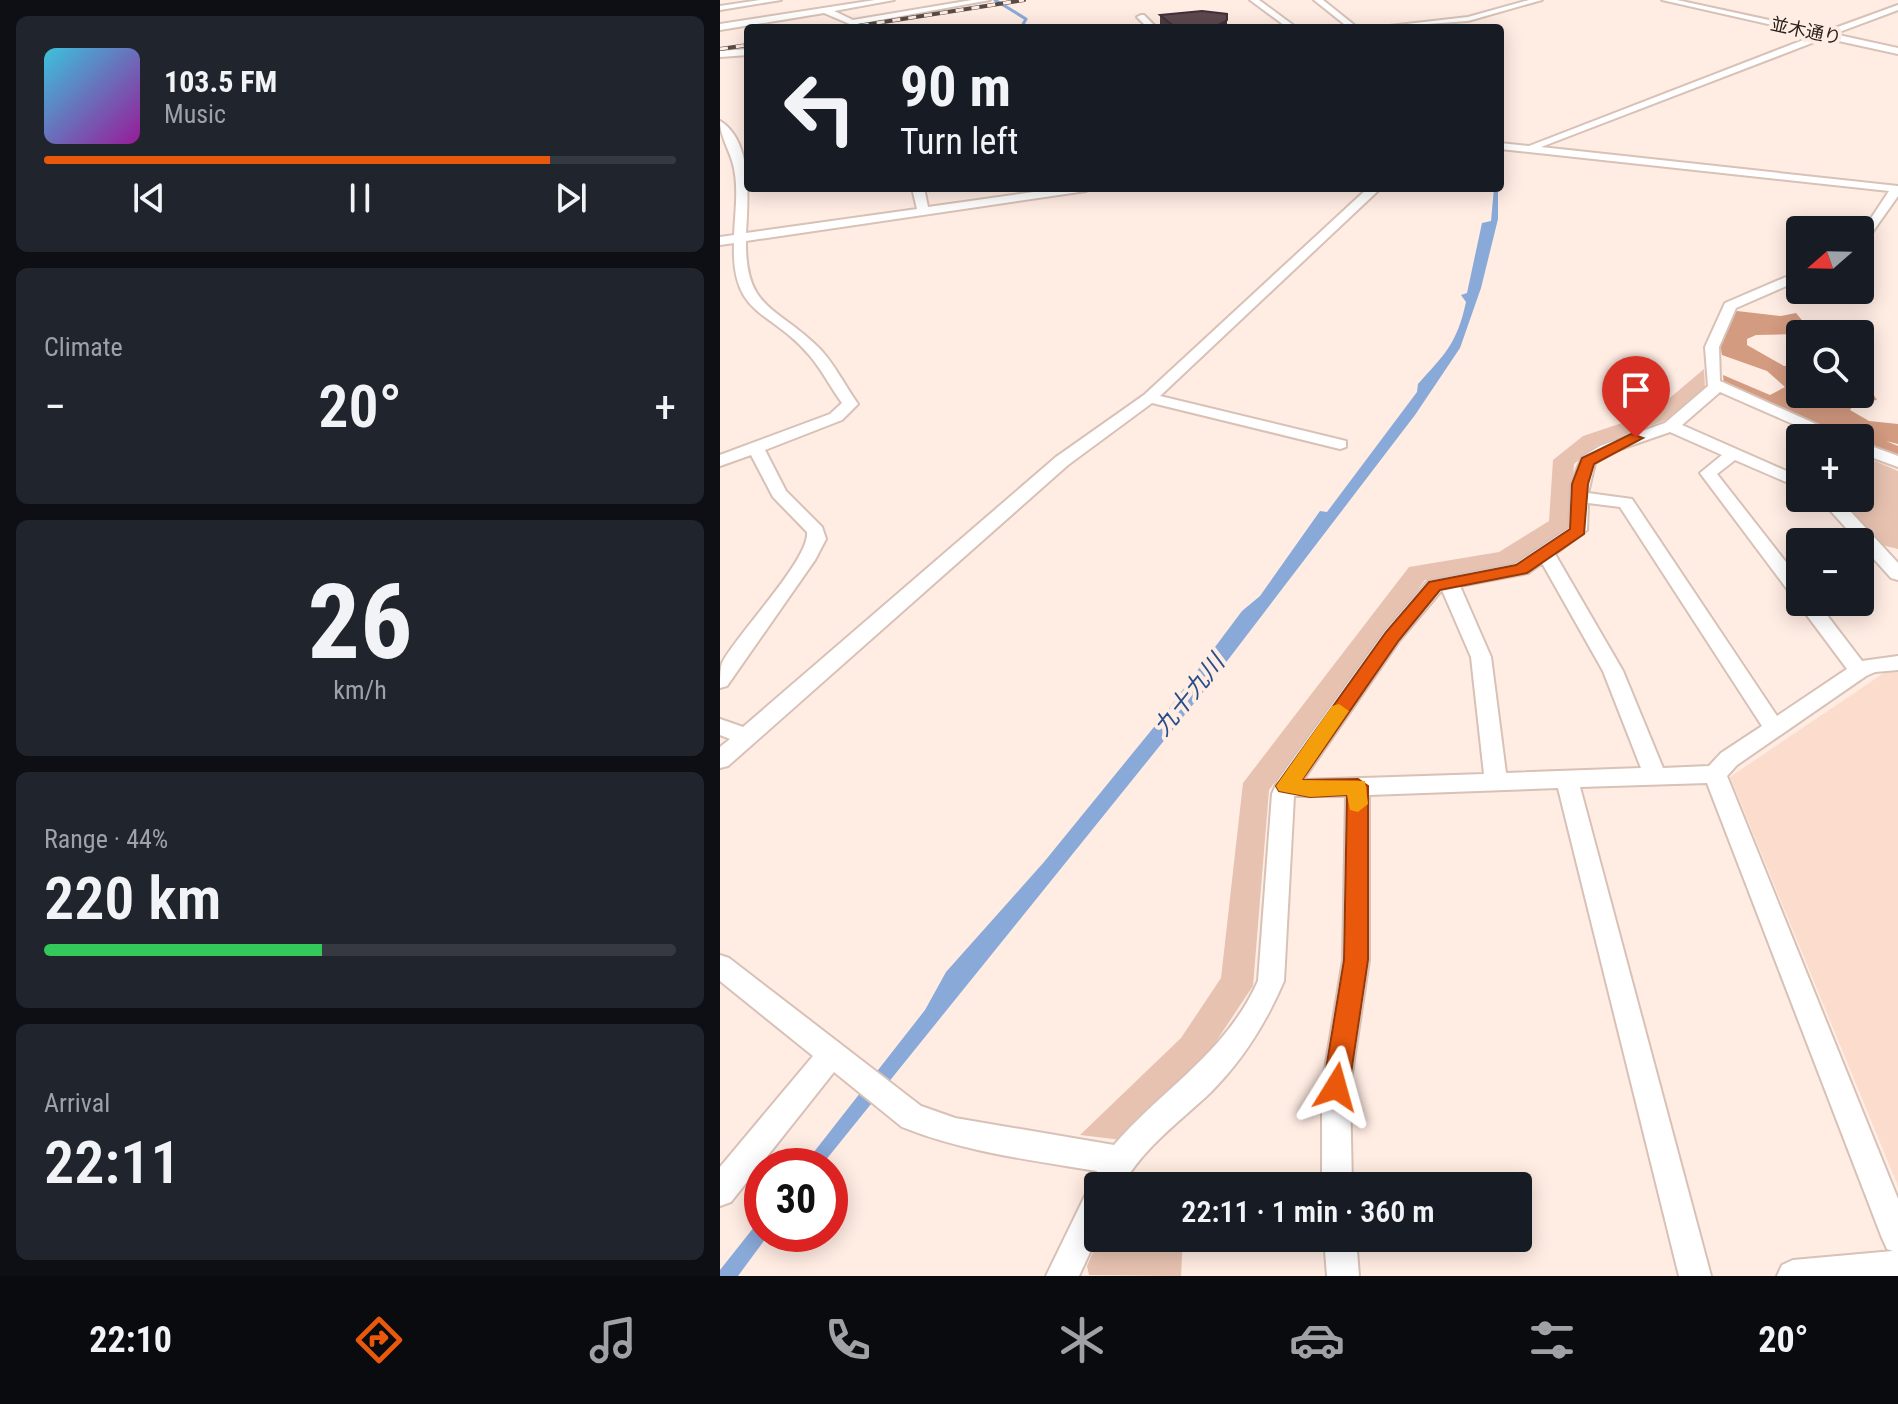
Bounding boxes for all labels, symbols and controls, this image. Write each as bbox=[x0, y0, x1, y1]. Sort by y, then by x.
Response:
street label: 並木通り bbox=[1769, 13, 1844, 48]
text: 90 m bbox=[900, 54, 1011, 120]
icon: left bbox=[768, 56, 872, 160]
text: 103.5 FM bbox=[164, 64, 277, 99]
text: Music bbox=[164, 99, 226, 129]
text: Turn left bbox=[900, 121, 1018, 163]
icon: previous bbox=[127, 176, 171, 220]
icon: pause bbox=[338, 176, 382, 220]
icon: next bbox=[549, 176, 593, 220]
north arrow bbox=[1786, 216, 1874, 304]
map controls bbox=[1786, 216, 1874, 616]
button: search bbox=[1786, 320, 1874, 408]
text: Climate bbox=[44, 332, 123, 362]
pin bbox=[1602, 356, 1670, 438]
icon: arrive bbox=[1614, 368, 1658, 412]
text: 20° bbox=[318, 371, 402, 442]
text: − bbox=[44, 381, 66, 433]
text: + bbox=[654, 381, 676, 433]
button: + bbox=[1786, 424, 1874, 512]
button: − bbox=[1786, 528, 1874, 616]
text: 26 bbox=[307, 562, 413, 683]
water label: 九十九川 bbox=[1148, 647, 1232, 741]
text: km/h bbox=[333, 675, 387, 705]
text: Range · 44% bbox=[44, 824, 168, 854]
text: 220 km bbox=[44, 863, 221, 934]
position arrow bbox=[1294, 1045, 1378, 1129]
text: Arrival bbox=[44, 1088, 110, 1118]
text: 22:11 bbox=[44, 1127, 181, 1198]
speed limit sign: 30 bbox=[744, 1148, 848, 1252]
text: 22:11 · 1 min · 360 m bbox=[1181, 1194, 1435, 1229]
icon: directions bbox=[351, 1312, 407, 1368]
icon: music bbox=[585, 1312, 641, 1368]
icon: phone bbox=[820, 1312, 876, 1368]
icon: climate bbox=[1054, 1312, 1110, 1368]
icon: car bbox=[1289, 1312, 1345, 1368]
icon: filters bbox=[1524, 1312, 1580, 1368]
text: 22:10 bbox=[89, 1319, 172, 1361]
text: 20° bbox=[1758, 1319, 1809, 1361]

